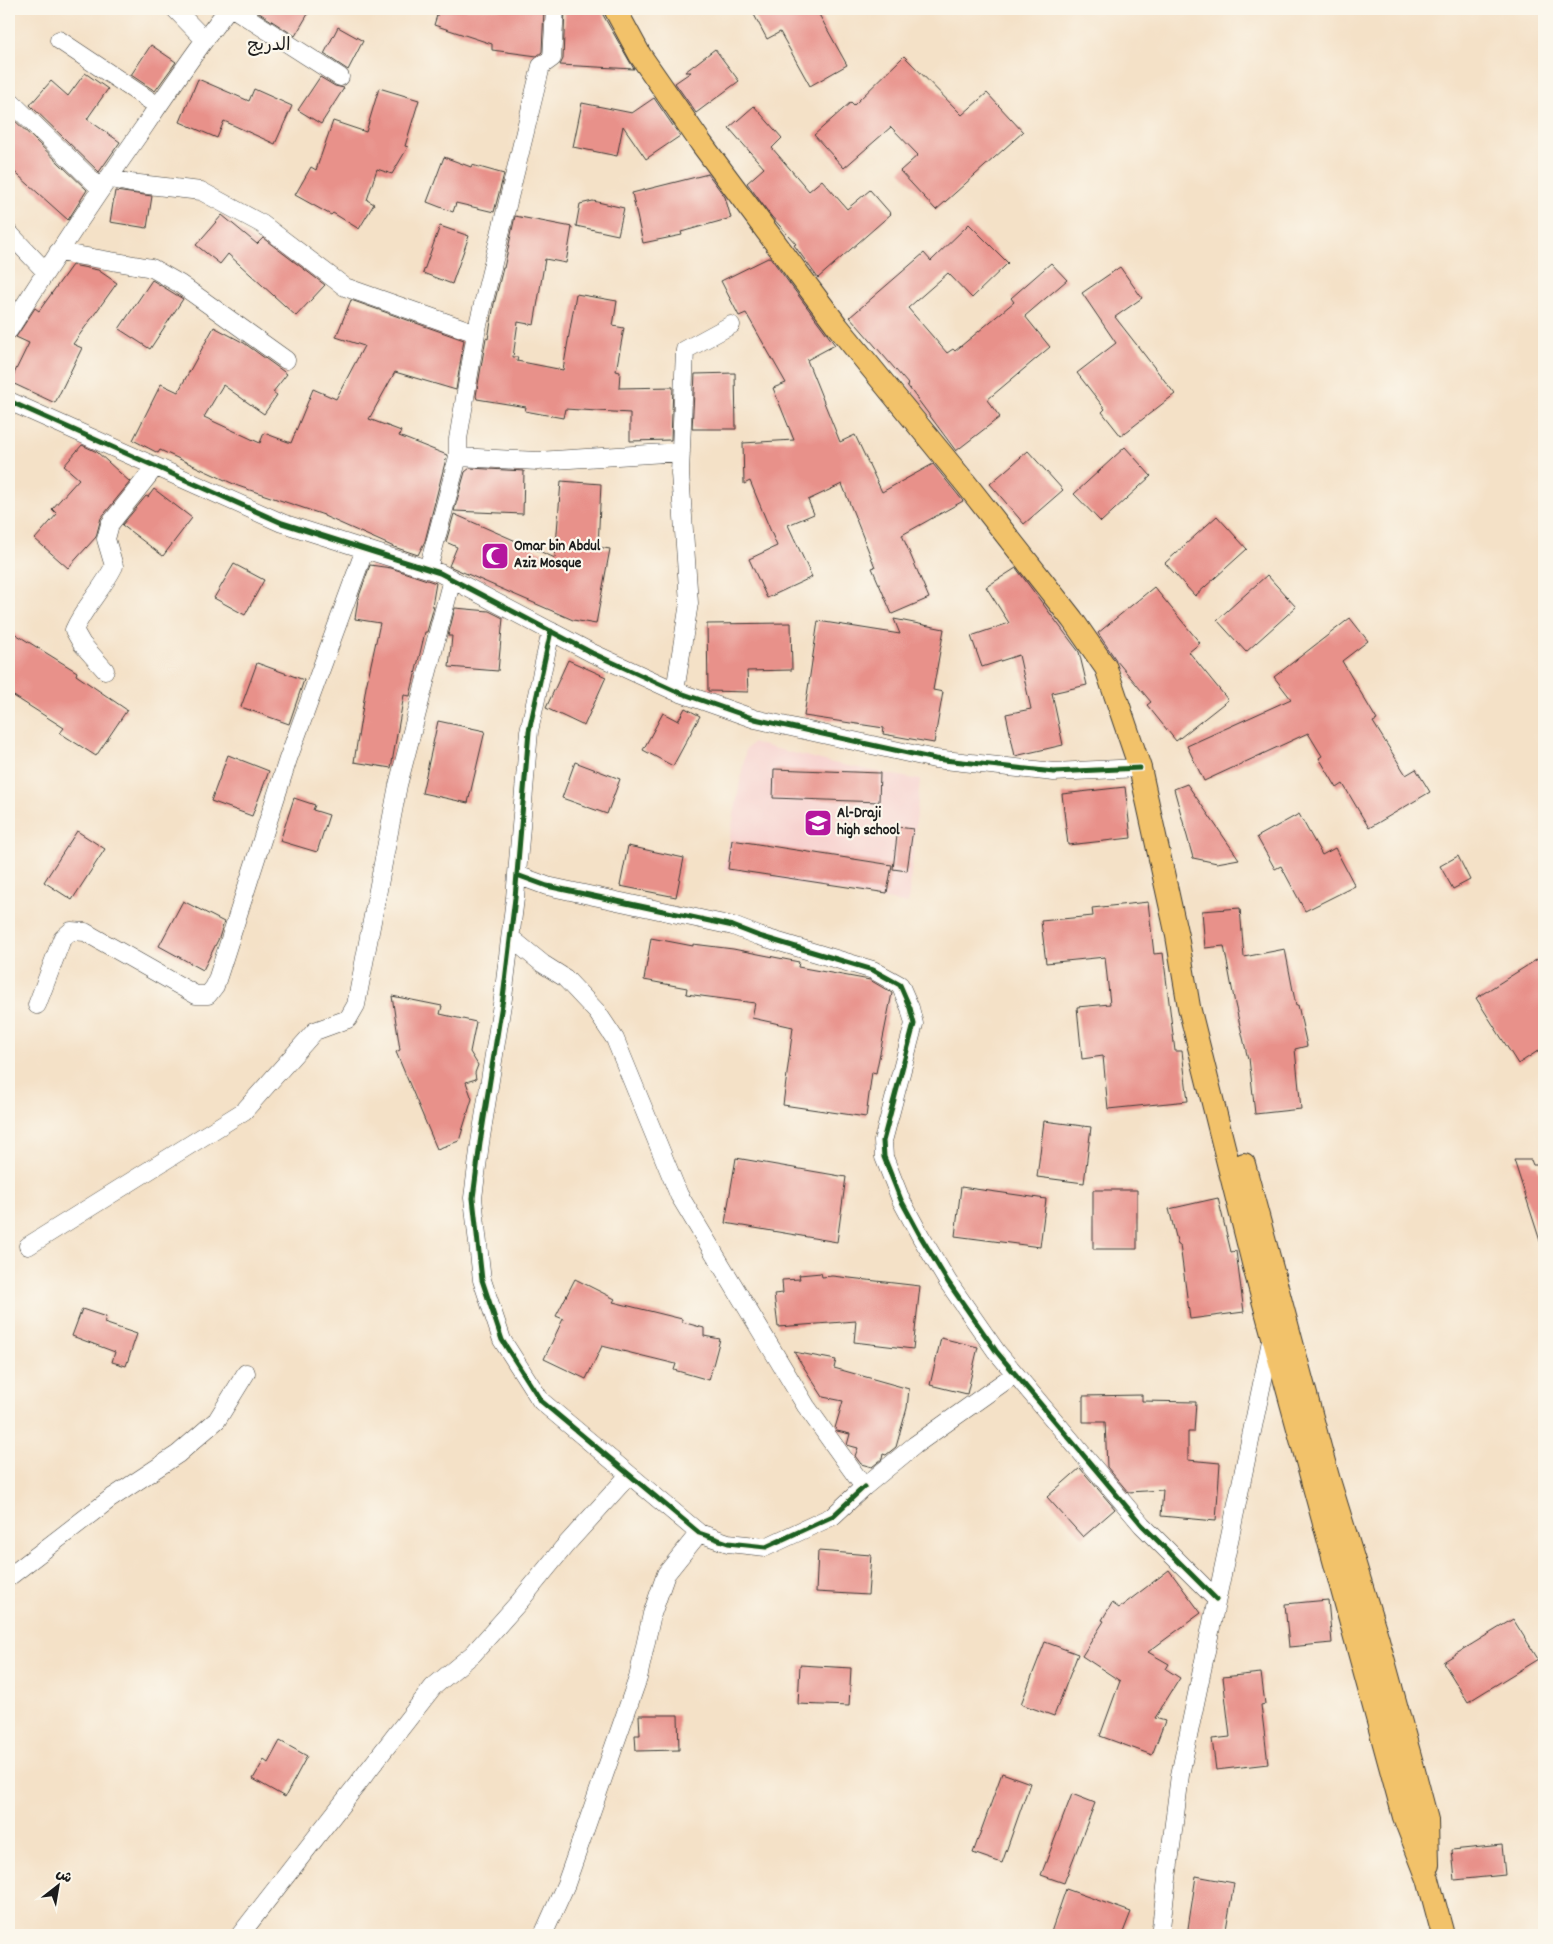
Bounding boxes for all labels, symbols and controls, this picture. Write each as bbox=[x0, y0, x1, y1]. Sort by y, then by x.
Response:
district label: الدريج bbox=[247, 34, 291, 59]
place label: Omar bin Abdul Aziz Mosque bbox=[514, 536, 601, 575]
mosque icon: Omar bin Abdul Aziz Mosque bbox=[480, 541, 510, 571]
place label: Al-Draji high school bbox=[837, 803, 900, 842]
school or university icon: Al-Draji high school bbox=[803, 808, 833, 838]
north arrow bbox=[32, 1862, 82, 1912]
text: ش bbox=[52, 1864, 75, 1889]

